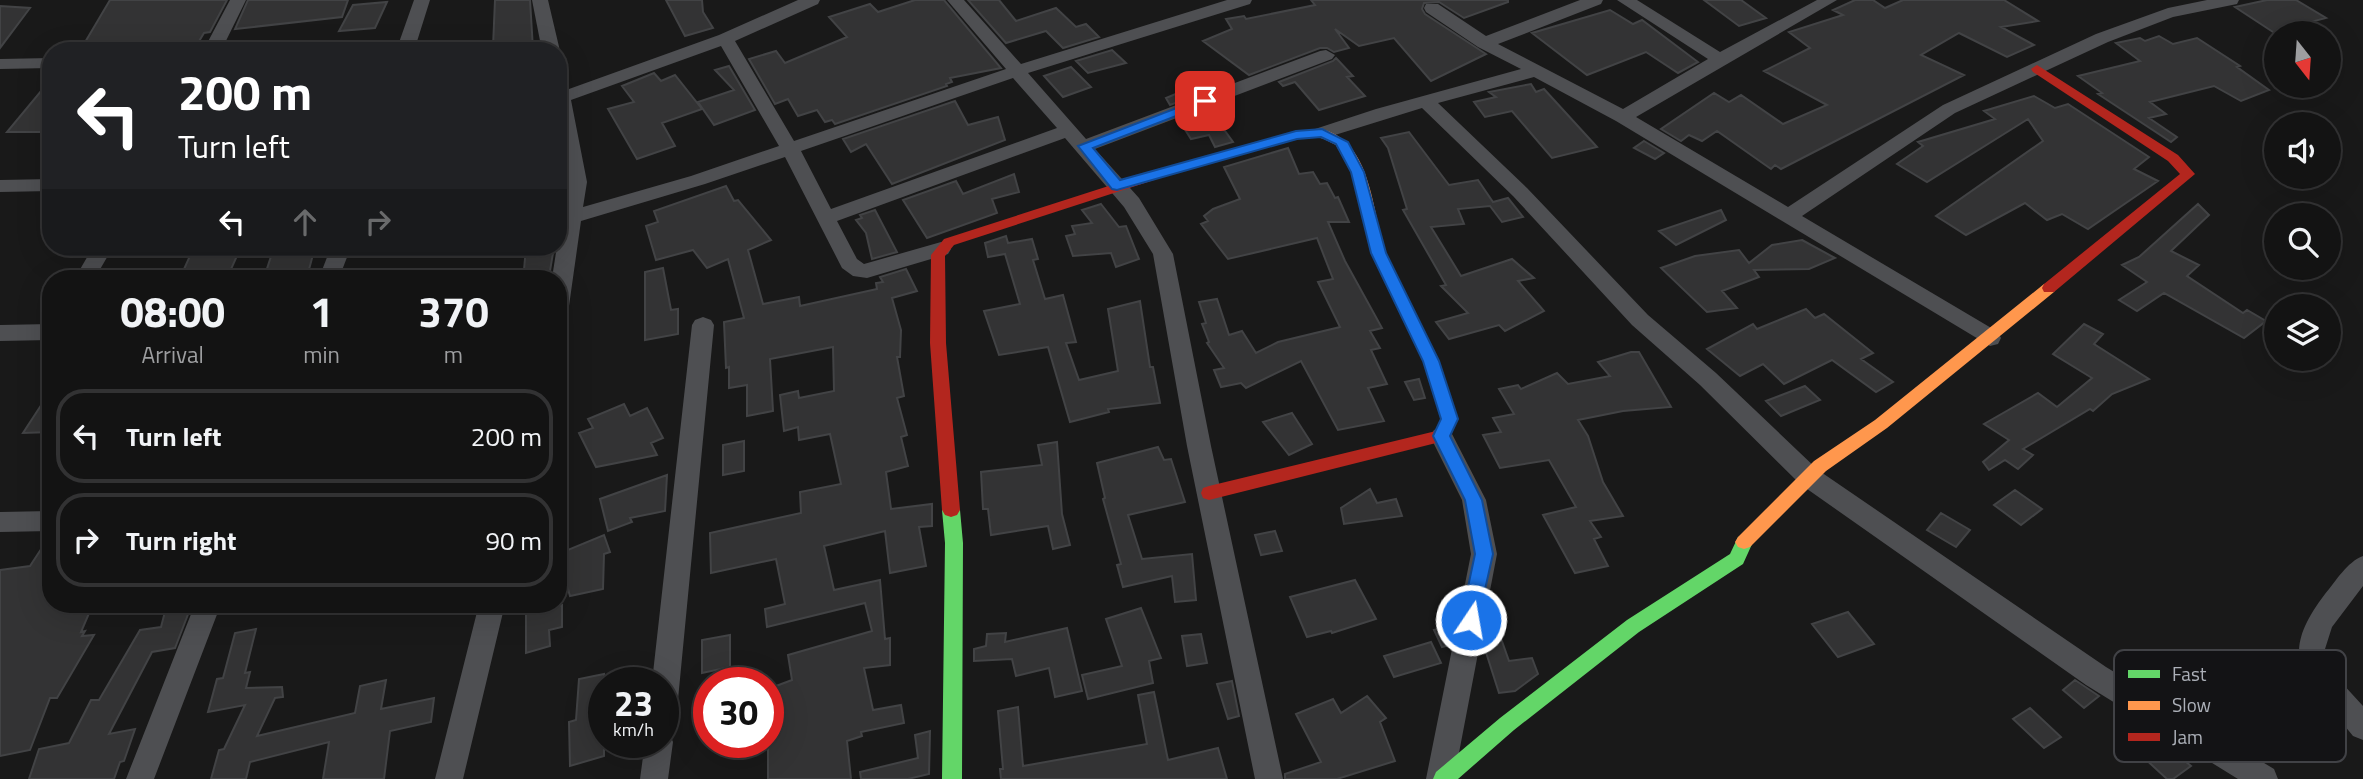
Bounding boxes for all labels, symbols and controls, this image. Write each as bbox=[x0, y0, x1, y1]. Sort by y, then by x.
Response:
north arrow bbox=[2264, 21, 2342, 98]
map controls bbox=[2264, 21, 2341, 371]
text: 200 m bbox=[178, 54, 312, 129]
icon: left bbox=[63, 70, 154, 161]
pin bbox=[1175, 71, 1235, 131]
icon: arrive bbox=[1186, 82, 1224, 120]
button: sound bbox=[2264, 112, 2341, 189]
text: Turn left bbox=[178, 122, 290, 170]
icon: left bbox=[213, 203, 251, 241]
icon: ahead bbox=[286, 203, 324, 241]
icon: right bbox=[359, 203, 397, 241]
button: search bbox=[2264, 203, 2341, 280]
text: 08:00 bbox=[120, 279, 225, 343]
text: 1 bbox=[310, 279, 333, 343]
text: 370 bbox=[418, 279, 489, 343]
button: layers bbox=[2264, 294, 2341, 371]
text: Arrival bbox=[141, 337, 204, 372]
text: min bbox=[303, 337, 340, 372]
text: m bbox=[444, 337, 463, 372]
icon: left bbox=[67, 417, 105, 455]
text: Turn left bbox=[126, 417, 221, 456]
text: 200 m bbox=[471, 417, 542, 456]
icon: right bbox=[67, 521, 105, 559]
text: Turn right bbox=[126, 521, 237, 560]
text: 90 m bbox=[485, 521, 542, 560]
position arrow bbox=[1434, 583, 1508, 657]
legend bbox=[2114, 650, 2346, 762]
text: Fast bbox=[2172, 659, 2207, 688]
speed limit sign: 30 bbox=[693, 667, 784, 758]
text: 23 bbox=[614, 676, 653, 730]
text: Slow bbox=[2172, 690, 2211, 719]
text: km/h bbox=[613, 716, 654, 743]
text: Jam bbox=[2172, 722, 2203, 751]

